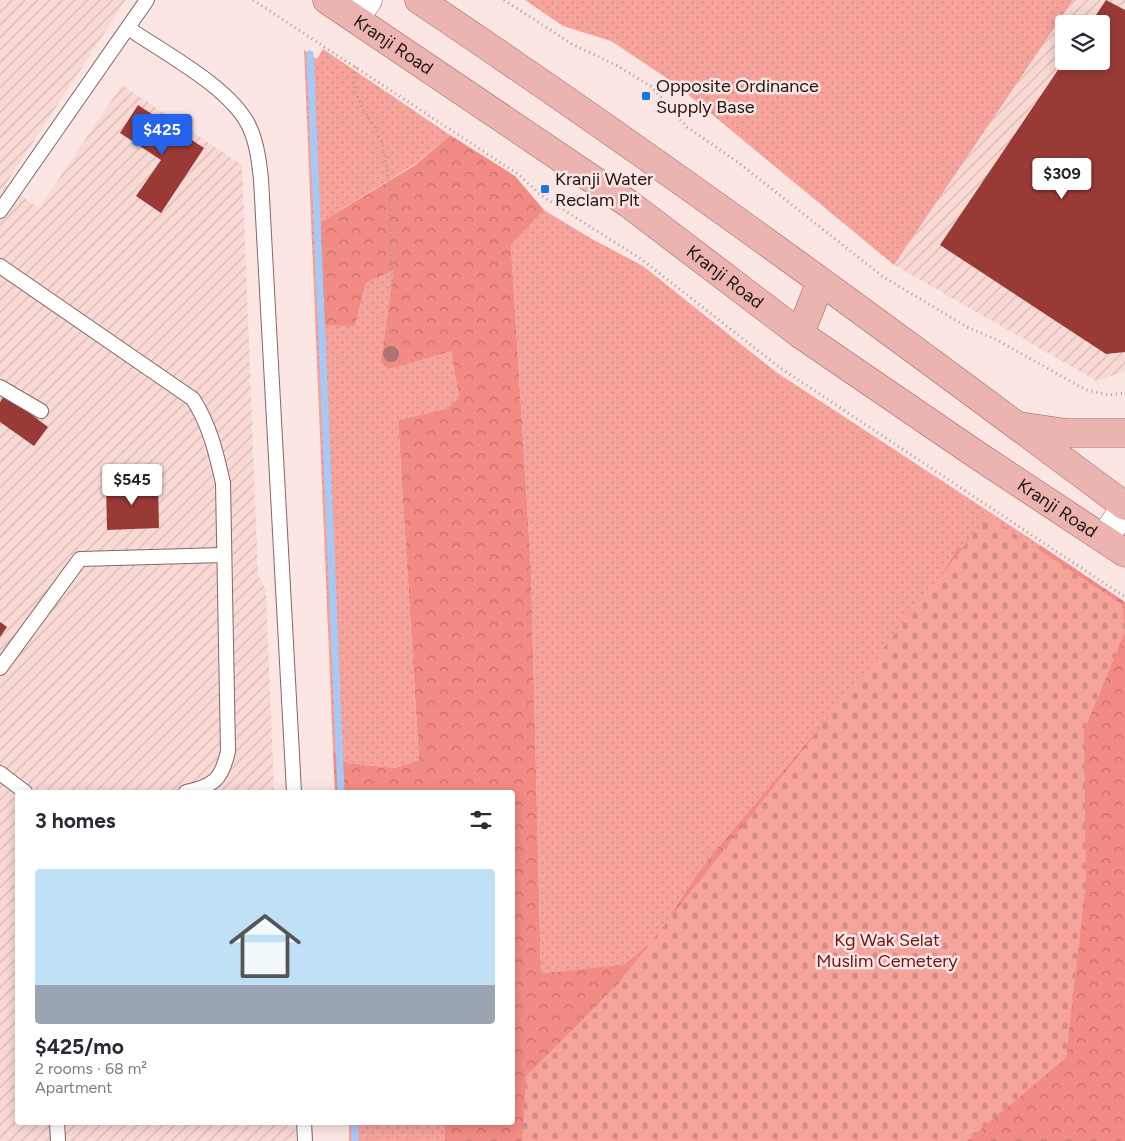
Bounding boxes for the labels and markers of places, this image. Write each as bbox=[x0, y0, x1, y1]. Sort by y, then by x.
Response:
place label: Opposite Ordinance Supply Base bbox=[656, 75, 819, 118]
marker: Opposite Ordinance Supply Base bbox=[640, 90, 652, 102]
pin: $425 bbox=[132, 114, 192, 156]
pin: $309 bbox=[1032, 158, 1092, 200]
place label: Kranji Water Reclam Plt bbox=[555, 168, 653, 211]
marker: Kranji Water Reclam Plt bbox=[539, 183, 551, 195]
pin: $545 bbox=[102, 464, 162, 506]

